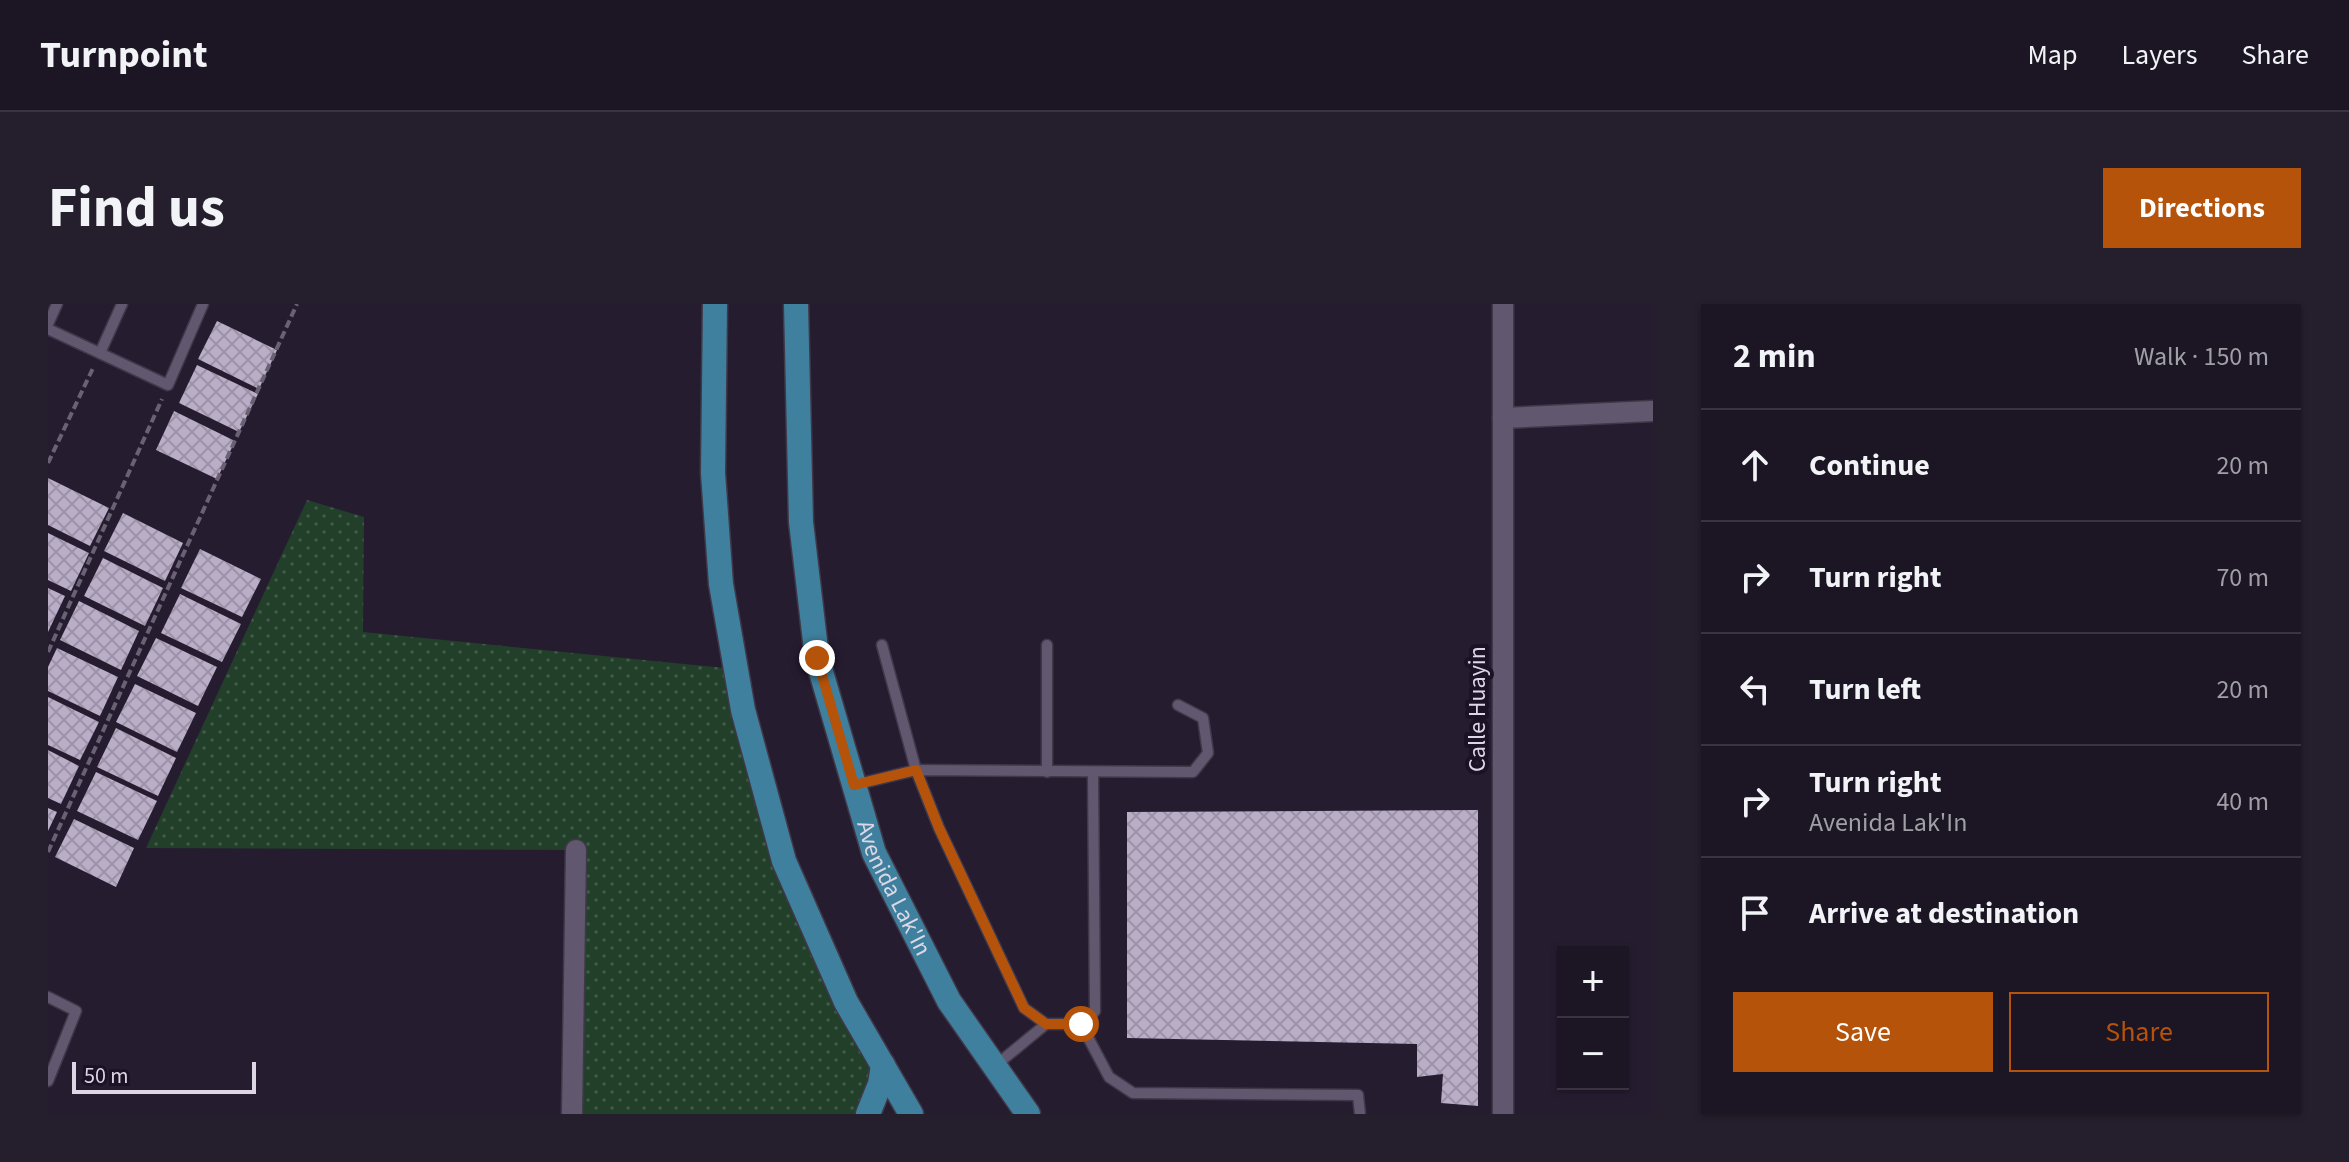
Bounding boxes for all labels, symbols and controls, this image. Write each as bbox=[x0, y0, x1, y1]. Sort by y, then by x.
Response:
text: Turnpoint bbox=[40, 28, 208, 82]
text: Map bbox=[2027, 35, 2077, 75]
text: Layers bbox=[2121, 35, 2197, 75]
text: Share bbox=[2241, 35, 2309, 75]
button: Directions bbox=[2103, 168, 2301, 248]
text: Find us bbox=[48, 169, 225, 248]
text: 2 min bbox=[1733, 332, 1816, 381]
text: Walk · 150 m bbox=[2134, 338, 2269, 375]
icon: ahead bbox=[1733, 443, 1777, 487]
text: Continue bbox=[1809, 444, 1930, 487]
text: 20 m bbox=[2216, 447, 2269, 484]
icon: right bbox=[1733, 555, 1777, 599]
text: Turn right bbox=[1809, 556, 1941, 599]
text: 70 m bbox=[2216, 559, 2269, 596]
route end bbox=[799, 640, 835, 676]
street label: Calle Huayin bbox=[1460, 646, 1495, 772]
icon: left bbox=[1733, 667, 1777, 711]
text: Turn left bbox=[1809, 668, 1921, 711]
text: 20 m bbox=[2216, 671, 2269, 708]
text: Turn right bbox=[1809, 761, 1941, 804]
icon: right bbox=[1733, 779, 1777, 823]
text: 40 m bbox=[2216, 783, 2269, 820]
text: Avenida Lak'In bbox=[1809, 804, 1967, 841]
street label: Avenida Lak'In bbox=[847, 816, 940, 962]
icon: arrive bbox=[1733, 891, 1777, 935]
text: Arrive at destination bbox=[1809, 892, 2079, 935]
map controls bbox=[1557, 946, 1629, 1090]
button: + bbox=[1557, 946, 1629, 1018]
button: Save bbox=[1733, 992, 1993, 1072]
button: Share bbox=[2009, 992, 2269, 1072]
route start bbox=[1063, 1006, 1099, 1042]
button: − bbox=[1557, 1018, 1629, 1090]
scale bar bbox=[72, 1058, 256, 1094]
text: 50 m bbox=[84, 1060, 129, 1092]

